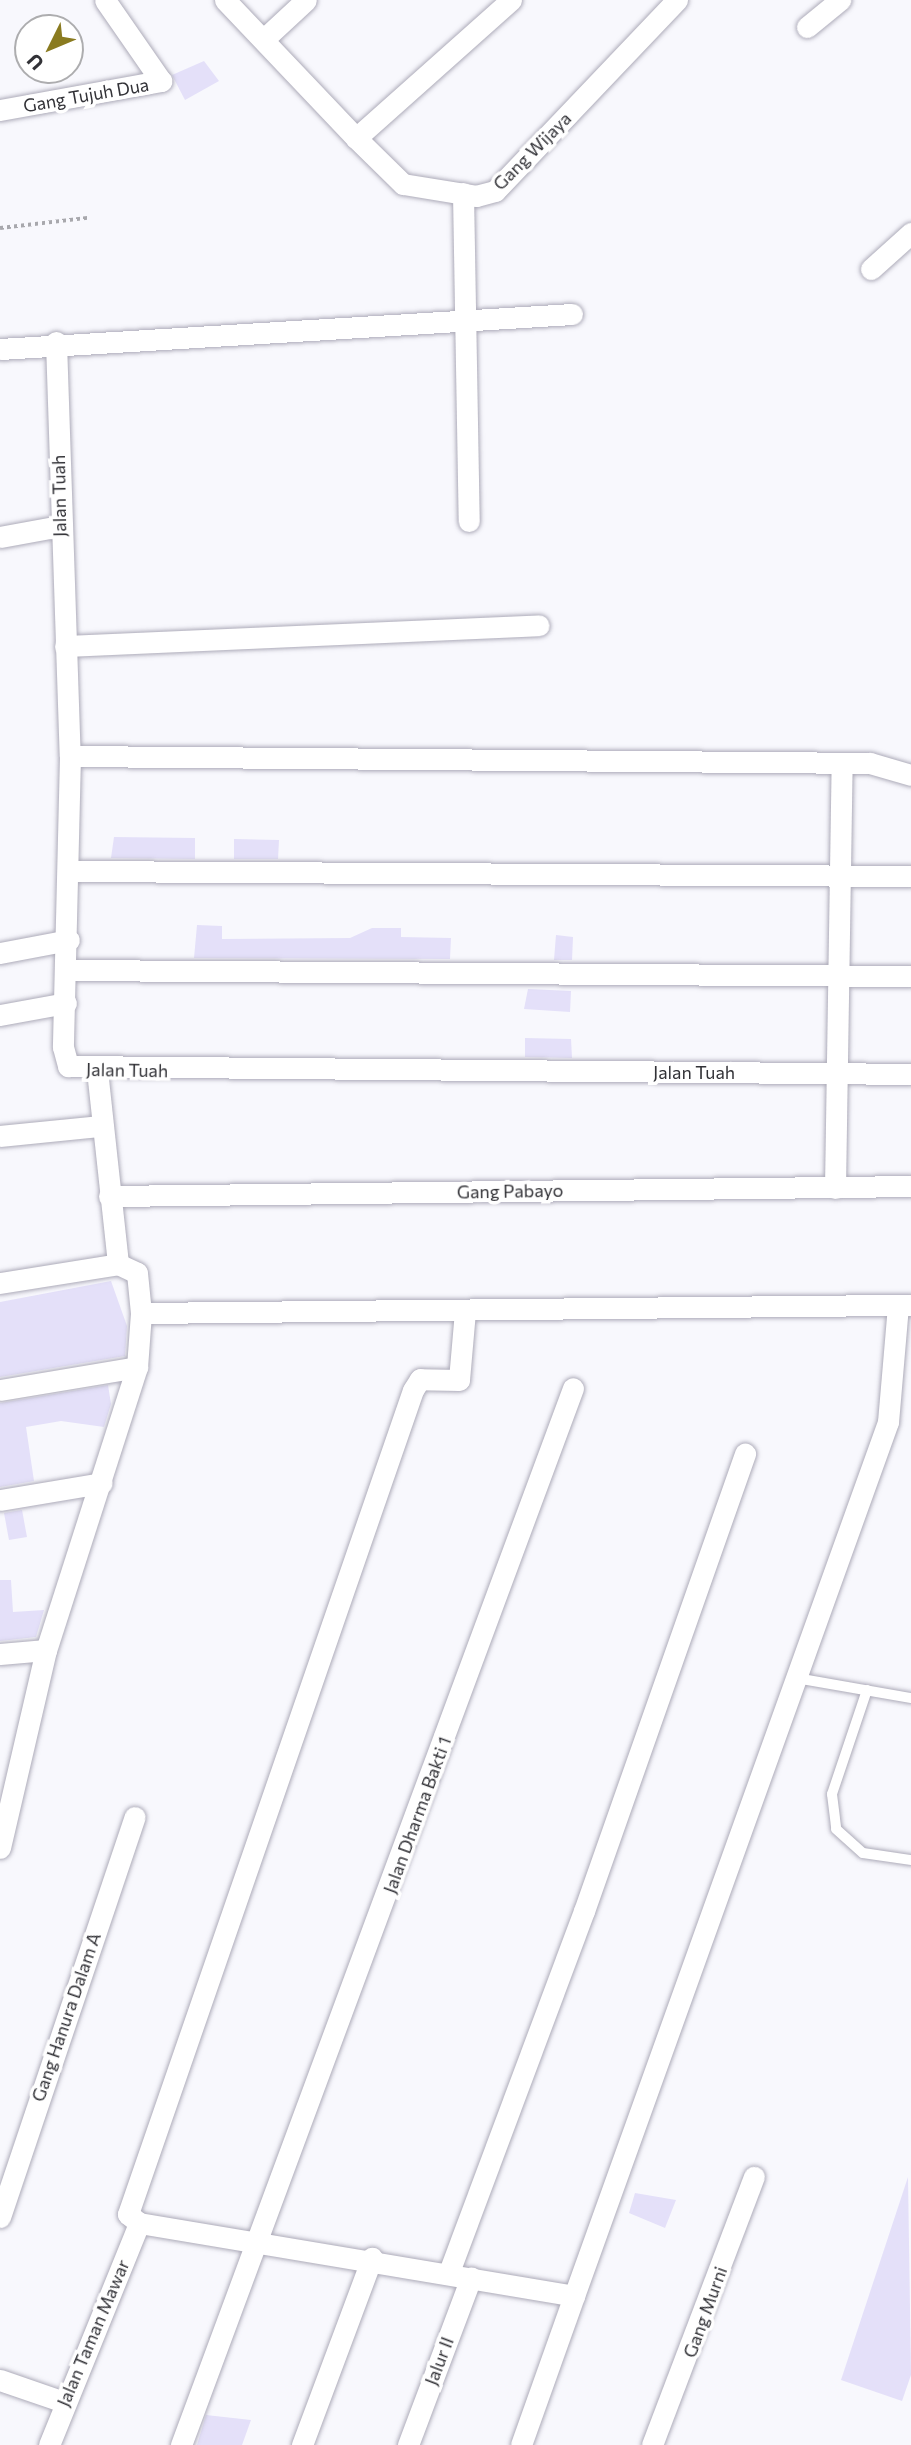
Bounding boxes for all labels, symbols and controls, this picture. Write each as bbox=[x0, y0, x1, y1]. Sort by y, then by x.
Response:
north arrow bbox=[14, 14, 84, 84]
text: U bbox=[22, 49, 48, 75]
street label: Gang Tujuh Dua bbox=[21, 73, 151, 117]
street label: Gang Wijaya bbox=[488, 107, 576, 195]
street label: Jalan Tuah bbox=[47, 455, 71, 537]
street label: Jalan Tuah bbox=[86, 1058, 168, 1082]
street label: Jalan Tuah bbox=[653, 1061, 735, 1083]
street label: Gang Pabayo bbox=[457, 1179, 563, 1203]
street label: Jalan Dharma Bakti 1 bbox=[379, 1734, 455, 1896]
street label: Gang Hanura Dalam A bbox=[27, 1930, 105, 2104]
street label: Jalan Taman Mawar bbox=[52, 2256, 134, 2410]
street label: Gang Murni bbox=[679, 2263, 731, 2361]
street label: Jalur II bbox=[420, 2334, 458, 2388]

